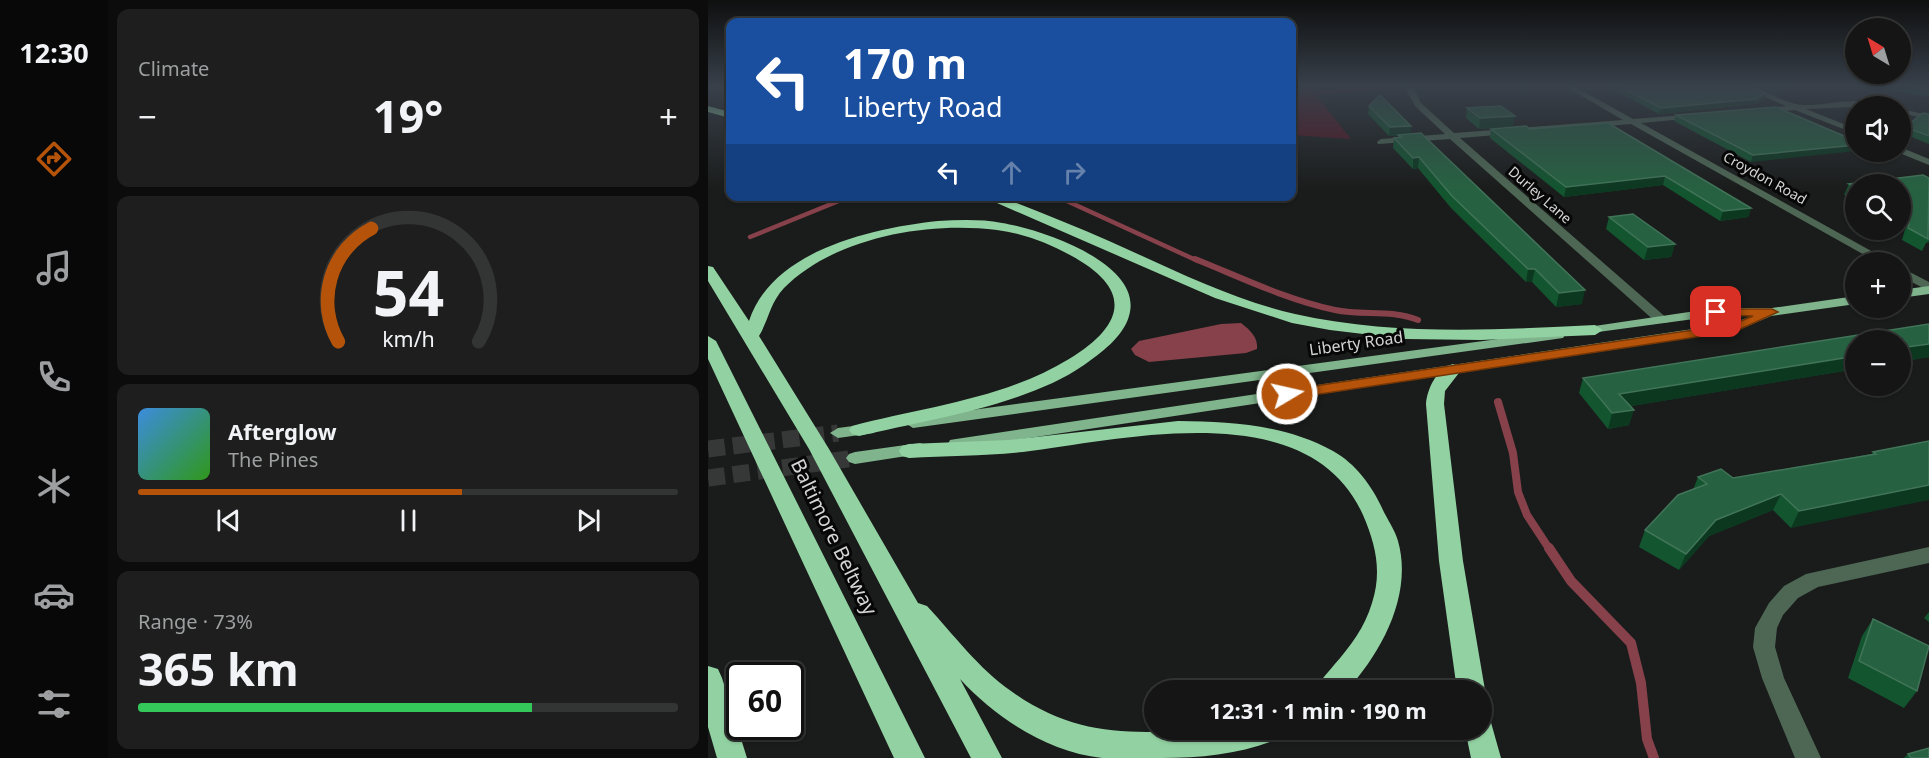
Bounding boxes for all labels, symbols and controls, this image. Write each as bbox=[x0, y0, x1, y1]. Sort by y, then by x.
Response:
north arrow bbox=[1845, 18, 1911, 84]
map controls bbox=[1845, 18, 1911, 396]
text: 12:30 bbox=[19, 34, 89, 71]
text: 170 m bbox=[843, 34, 967, 91]
icon: left bbox=[744, 42, 822, 120]
text: Climate bbox=[138, 55, 209, 82]
text: 19° bbox=[373, 85, 443, 146]
text: Liberty Road bbox=[843, 88, 1003, 125]
text: − bbox=[138, 94, 157, 139]
text: + bbox=[659, 94, 678, 139]
button: sound bbox=[1845, 96, 1911, 162]
icon: directions bbox=[33, 138, 75, 180]
street label: Croydon Road bbox=[1720, 147, 1810, 208]
icon: left bbox=[932, 156, 965, 189]
icon: ahead bbox=[995, 156, 1028, 189]
icon: right bbox=[1058, 156, 1091, 189]
street label: Durley Lane bbox=[1505, 162, 1576, 228]
button: search bbox=[1845, 174, 1911, 240]
icon: music bbox=[33, 247, 75, 289]
text: 54 bbox=[372, 250, 444, 335]
button: + bbox=[1845, 252, 1911, 318]
pin bbox=[1690, 286, 1741, 337]
icon: arrive bbox=[1699, 295, 1732, 328]
text: km/h bbox=[382, 325, 434, 354]
street label: Liberty Road bbox=[1308, 326, 1404, 360]
button: − bbox=[1845, 330, 1911, 396]
icon: phone bbox=[33, 356, 75, 398]
position arrow bbox=[1255, 362, 1319, 426]
text: Afterglow bbox=[228, 416, 337, 446]
text: The Pines bbox=[228, 446, 318, 473]
street label: Baltimore Beltway bbox=[785, 454, 884, 620]
icon: climate bbox=[33, 465, 75, 507]
icon: previous bbox=[212, 504, 245, 537]
icon: pause bbox=[392, 504, 425, 537]
icon: next bbox=[572, 504, 605, 537]
icon: car bbox=[33, 574, 75, 616]
text: Range · 73% bbox=[138, 608, 253, 635]
text: 365 km bbox=[138, 638, 299, 699]
speed limit sign: 60 bbox=[726, 662, 804, 740]
icon: filters bbox=[33, 683, 75, 725]
text: 12:31 · 1 min · 190 m bbox=[1209, 695, 1427, 725]

